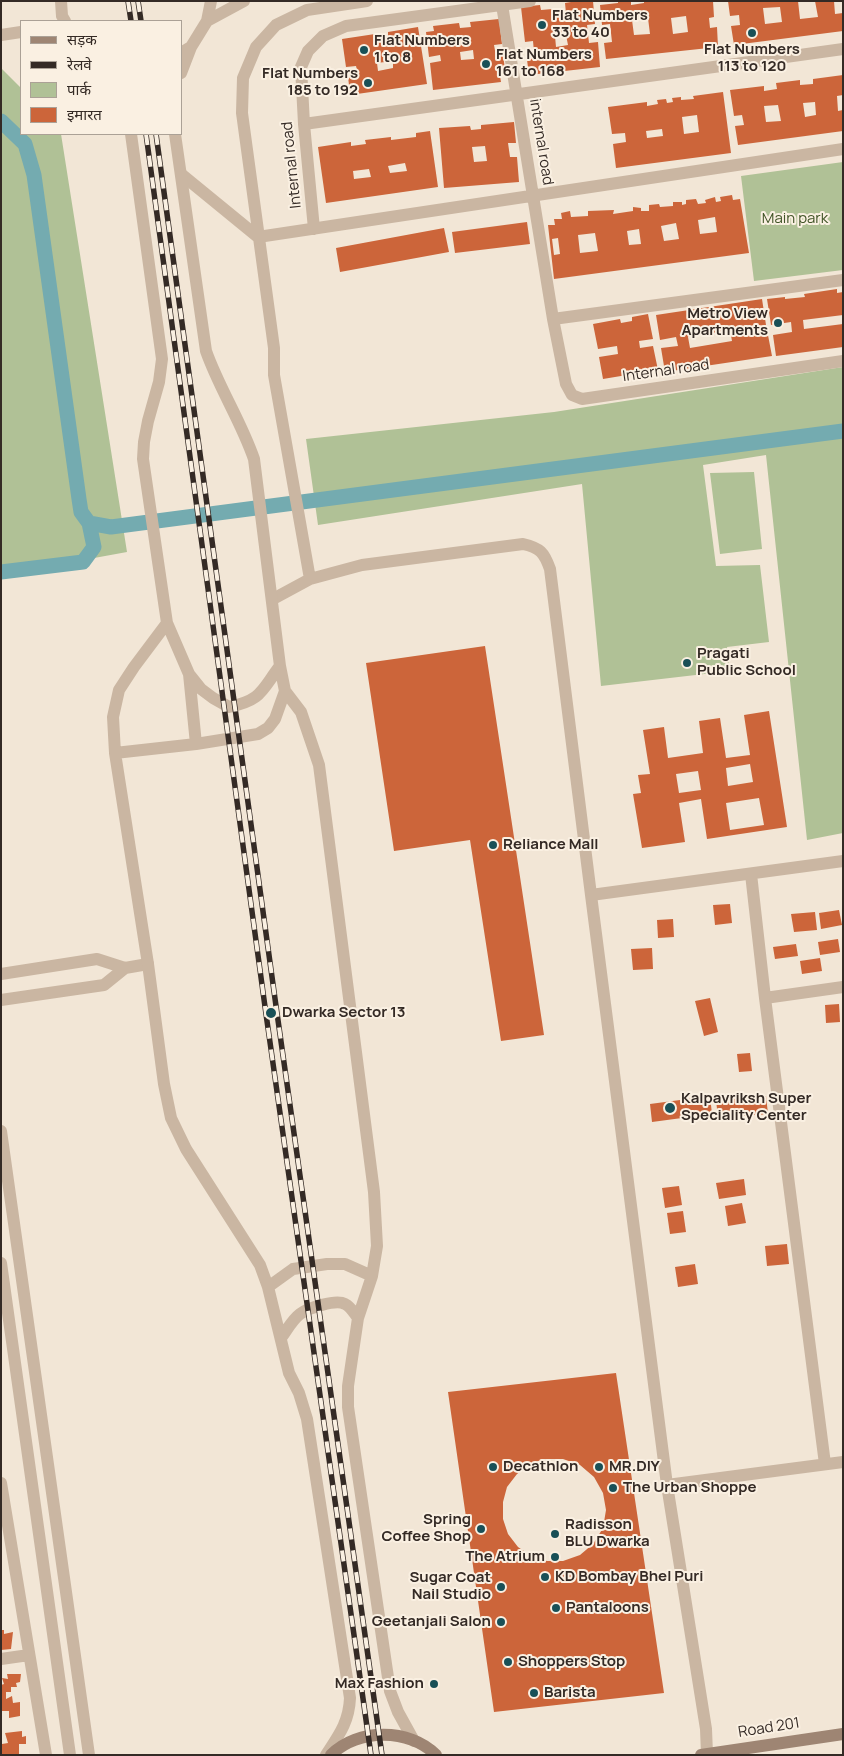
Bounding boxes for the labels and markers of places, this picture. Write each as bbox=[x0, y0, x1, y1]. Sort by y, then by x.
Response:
place label: Flat Numbers 33 to 40 bbox=[552, 7, 648, 42]
marker: Flat Numbers 33 to 40 bbox=[536, 19, 548, 31]
marker: Flat Numbers 113 to 120 bbox=[746, 27, 758, 39]
place label: Flat Numbers 1 to 8 bbox=[374, 32, 470, 67]
place label: Flat Numbers 113 to 120 bbox=[704, 41, 800, 76]
marker: Flat Numbers 1 to 8 bbox=[358, 44, 370, 56]
place label: Flat Numbers 161 to 168 bbox=[496, 46, 592, 81]
marker: Flat Numbers 161 to 168 bbox=[480, 58, 492, 70]
place label: Flat Numbers 185 to 192 bbox=[262, 65, 358, 100]
marker: Flat Numbers 185 to 192 bbox=[362, 77, 374, 89]
place label: Metro View Apartments bbox=[681, 305, 768, 340]
marker: Metro View Apartments bbox=[772, 317, 784, 329]
place label: Pragati Public School bbox=[697, 645, 796, 680]
marker: Pragati Public School bbox=[681, 657, 693, 669]
place label: Reliance Mall bbox=[503, 836, 599, 854]
marker: Reliance Mall bbox=[487, 839, 499, 851]
place label: Dwarka Sector 13 bbox=[282, 1004, 406, 1022]
marker: Dwarka Sector 13 bbox=[264, 1006, 278, 1020]
place label: Kalpavriksh Super Speciality Center bbox=[681, 1090, 812, 1125]
marker: Kalpavriksh Super Speciality Center bbox=[663, 1101, 677, 1115]
place label: Decathlon bbox=[503, 1458, 578, 1476]
place label: MR.DIY bbox=[609, 1458, 660, 1476]
marker: Decathlon bbox=[487, 1461, 499, 1473]
marker: MR.DIY bbox=[593, 1461, 605, 1473]
place label: The Urban Shoppe bbox=[623, 1479, 757, 1497]
marker: The Urban Shoppe bbox=[607, 1482, 619, 1494]
place label: Spring Coffee Shop bbox=[381, 1511, 471, 1546]
place label: Radisson BLU Dwarka bbox=[565, 1516, 650, 1551]
marker: Spring Coffee Shop bbox=[475, 1523, 487, 1535]
marker: Radisson BLU Dwarka bbox=[549, 1528, 561, 1540]
place label: The Atrium bbox=[465, 1548, 545, 1566]
marker: The Atrium bbox=[549, 1551, 561, 1563]
place label: KD Bombay Bhel Puri bbox=[555, 1568, 703, 1586]
place label: Sugar Coat Nail Studio bbox=[409, 1569, 491, 1604]
marker: KD Bombay Bhel Puri bbox=[539, 1571, 551, 1583]
marker: Sugar Coat Nail Studio bbox=[495, 1581, 507, 1593]
place label: Pantaloons bbox=[566, 1599, 649, 1617]
marker: Pantaloons bbox=[550, 1602, 562, 1614]
place label: Geetanjali Salon bbox=[372, 1613, 491, 1631]
marker: Geetanjali Salon bbox=[495, 1616, 507, 1628]
place label: Shoppers Stop bbox=[518, 1653, 625, 1671]
marker: Shoppers Stop bbox=[502, 1656, 514, 1668]
place label: Max Fashion bbox=[335, 1675, 424, 1693]
marker: Max Fashion bbox=[428, 1678, 440, 1690]
place label: Barista bbox=[544, 1684, 596, 1702]
marker: Barista bbox=[528, 1687, 540, 1699]

